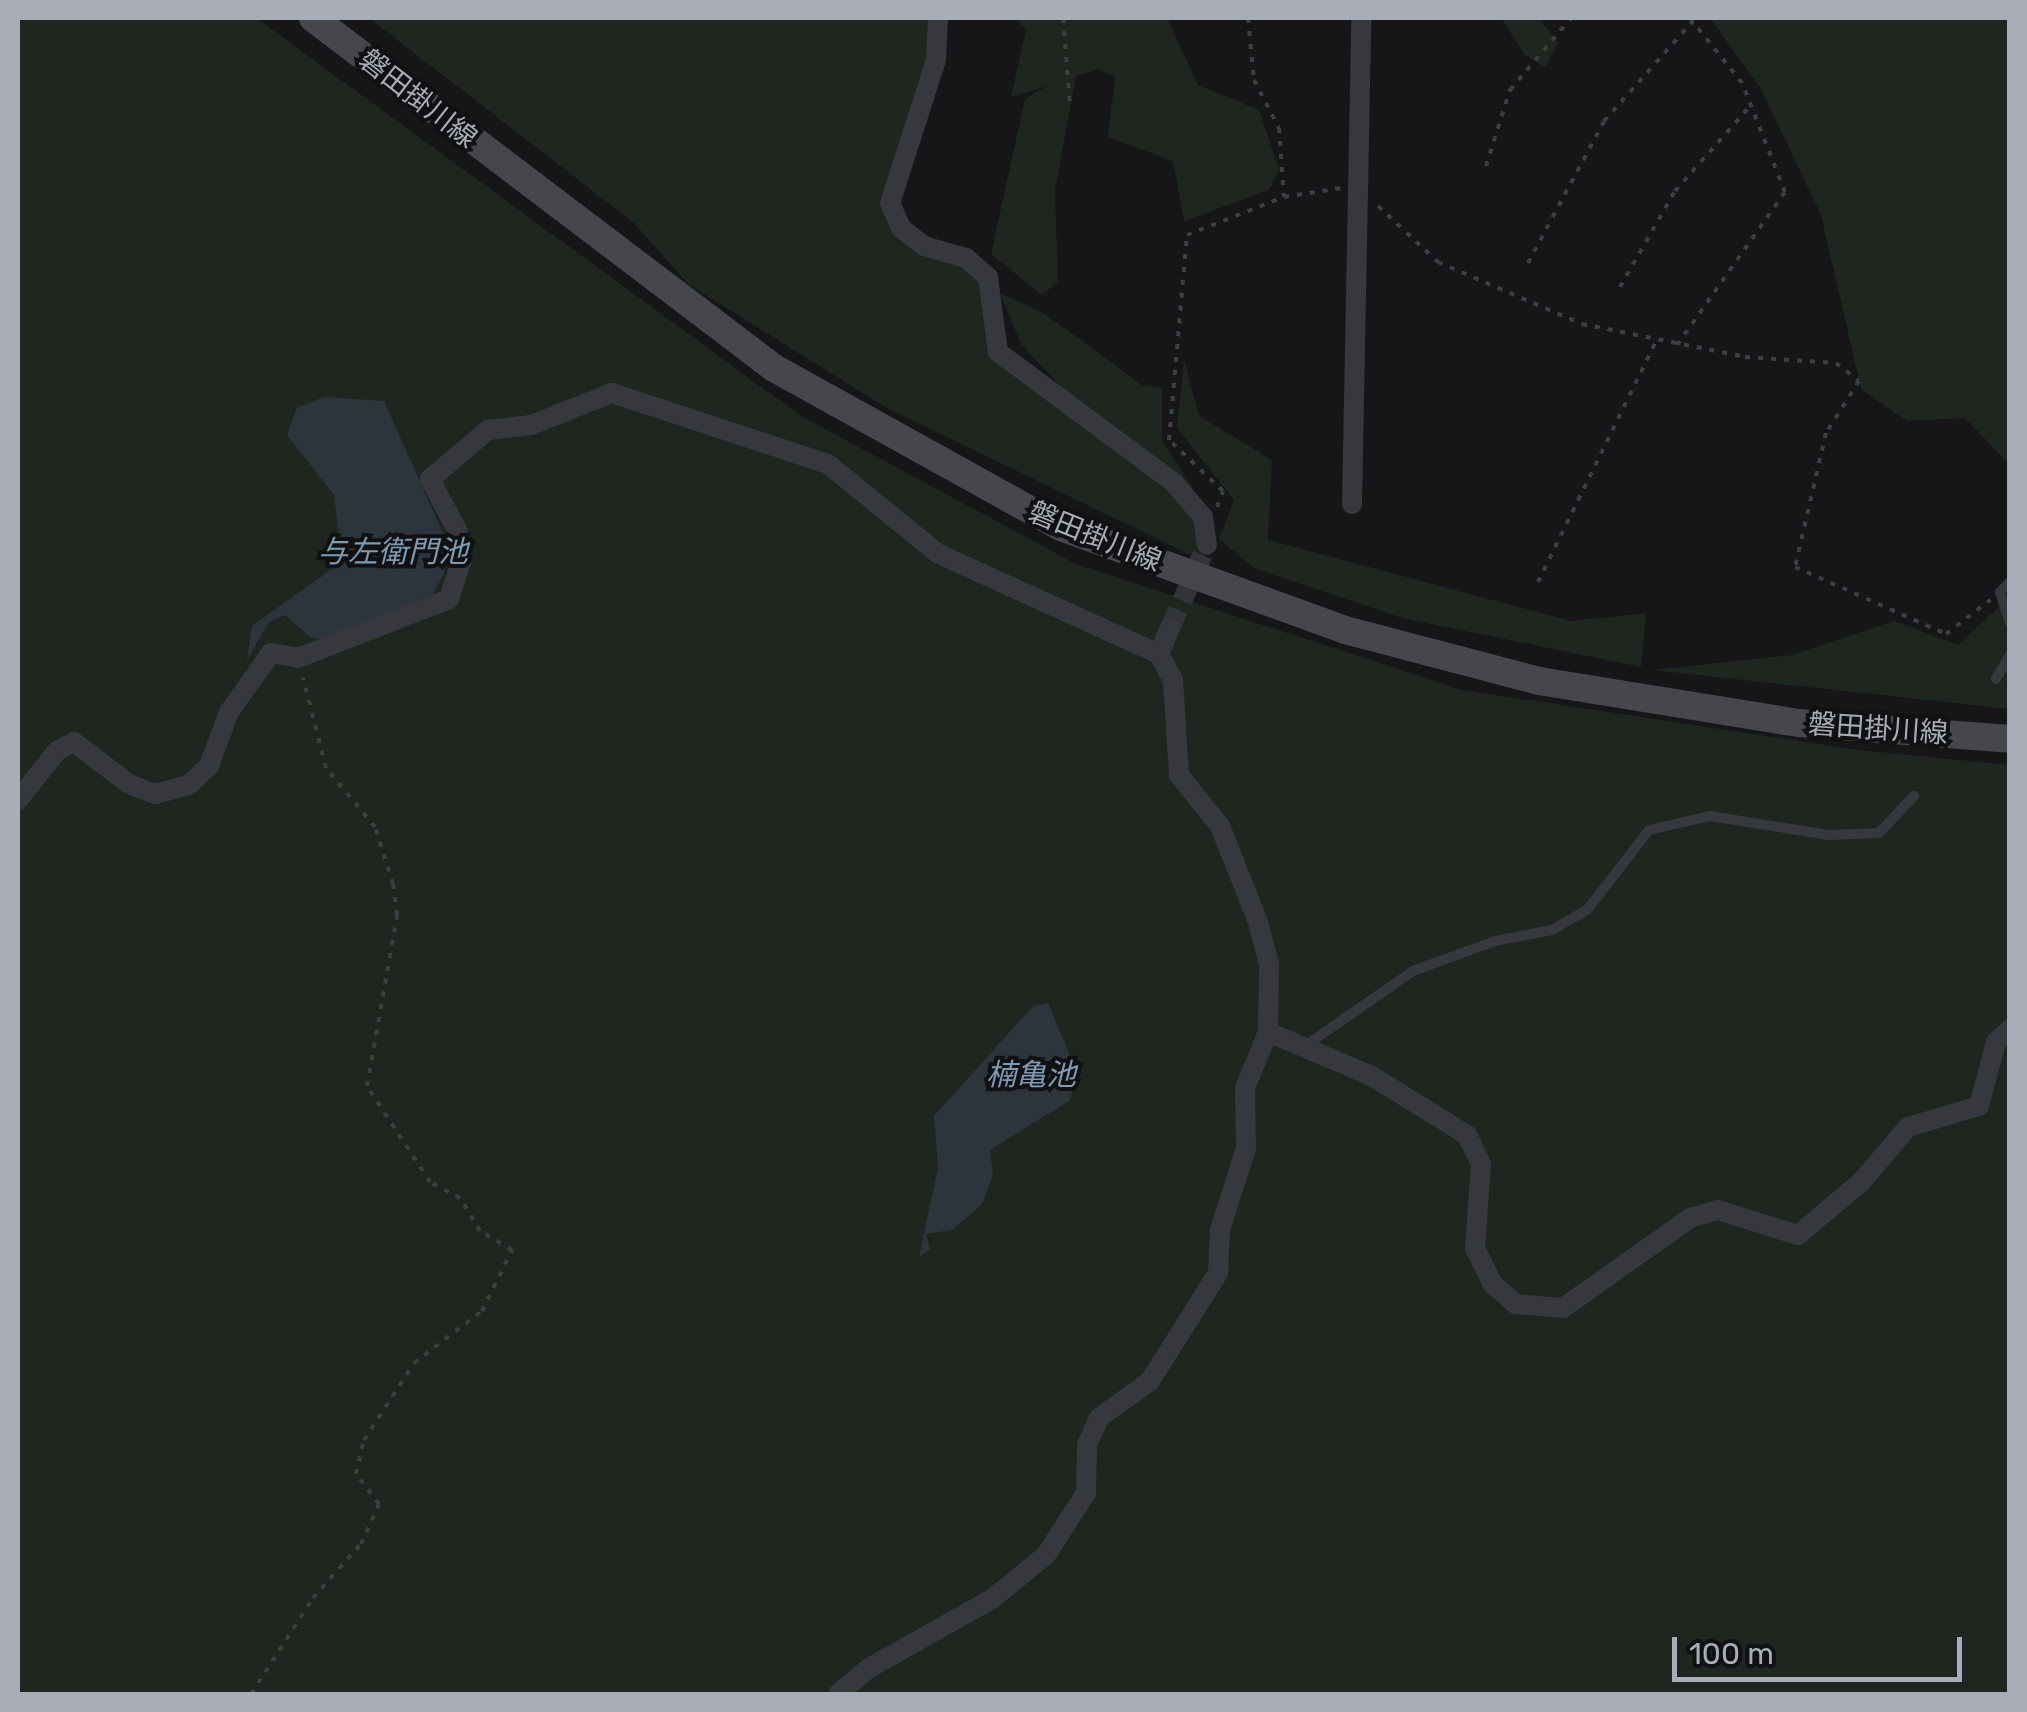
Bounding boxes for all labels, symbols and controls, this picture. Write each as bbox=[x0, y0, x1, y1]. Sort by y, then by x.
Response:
street label: 磐田掛川線 bbox=[352, 43, 484, 155]
street label: 磐田掛川線 bbox=[1024, 495, 1166, 579]
water label: 与左衛門池 bbox=[318, 534, 468, 570]
street label: 磐田掛川線 bbox=[1807, 707, 1949, 751]
water label: 楠亀池 bbox=[986, 1057, 1076, 1093]
scale bar bbox=[1677, 1617, 1967, 1679]
text: 100 m bbox=[1689, 1636, 1774, 1672]

